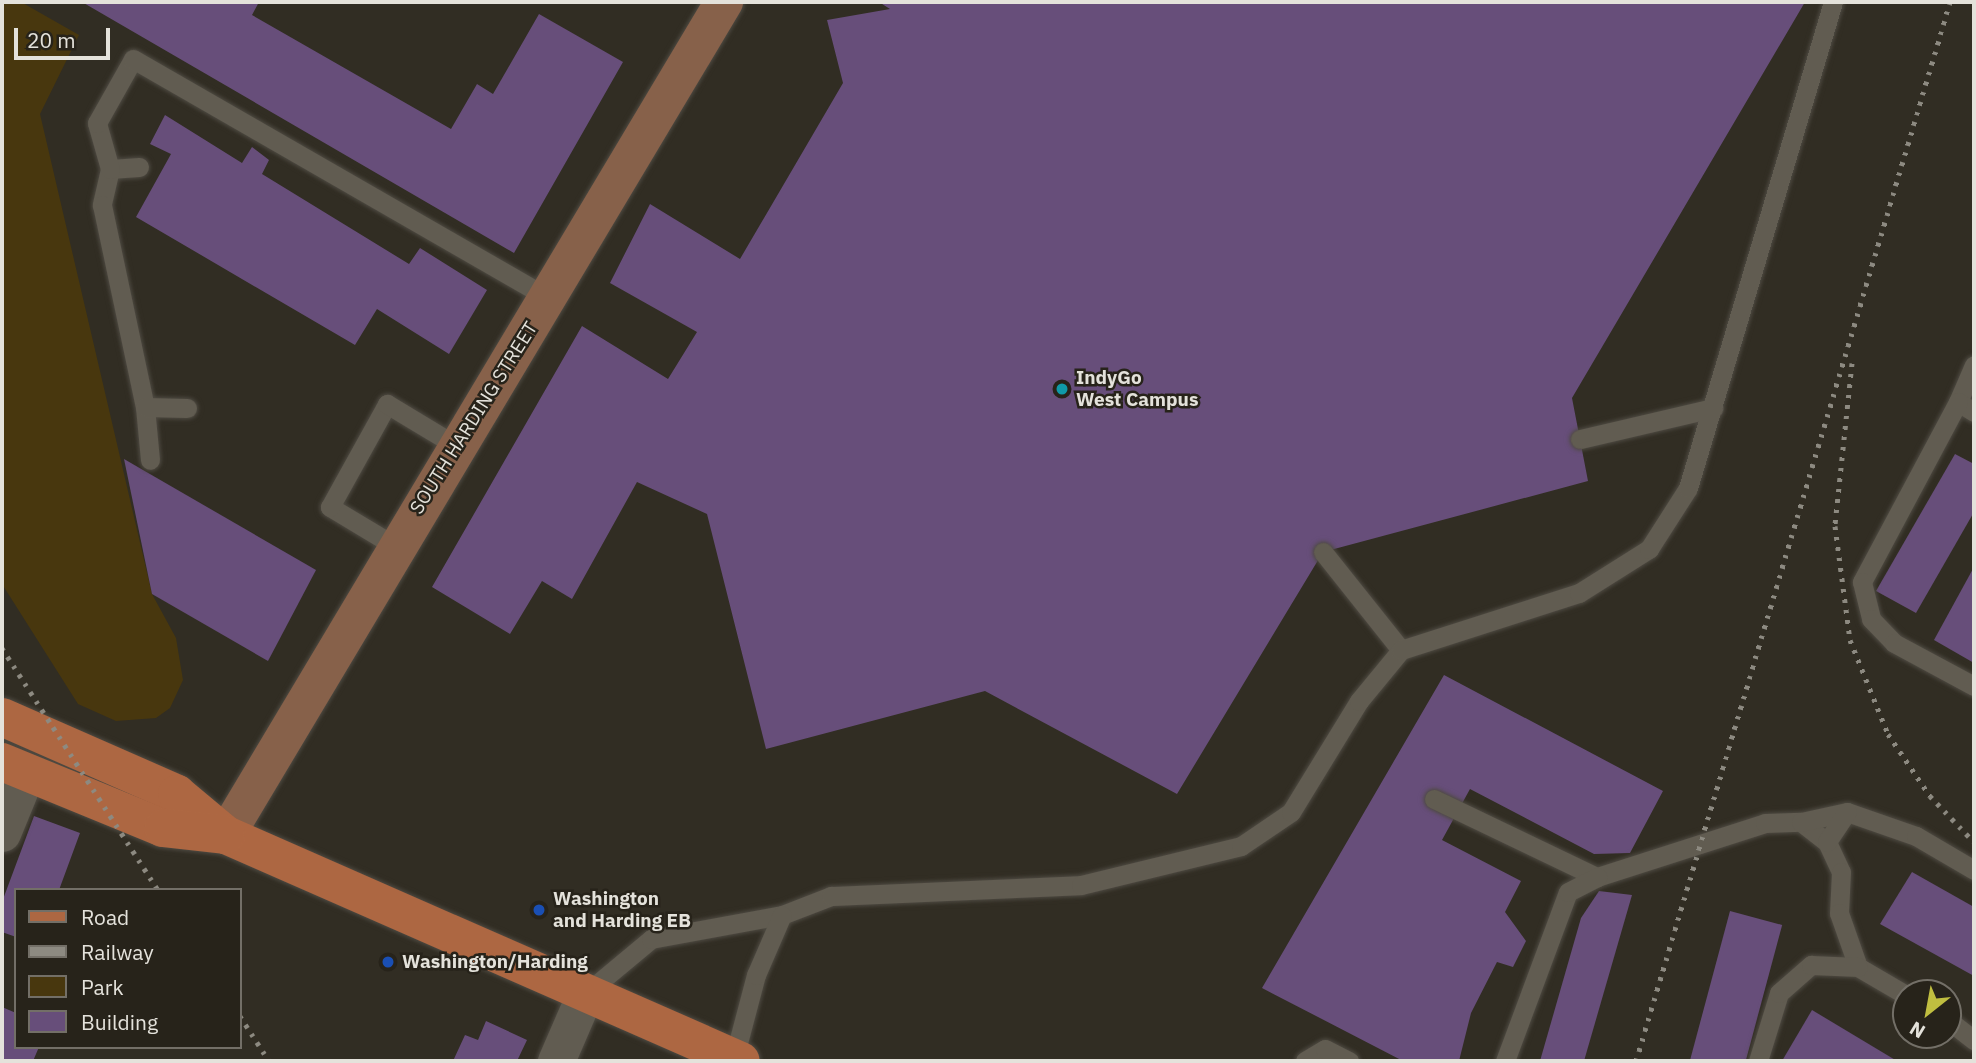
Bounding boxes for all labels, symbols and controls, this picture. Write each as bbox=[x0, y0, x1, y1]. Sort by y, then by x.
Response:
scale bar bbox=[18, 14, 114, 58]
text: 20 m bbox=[27, 26, 76, 54]
street label: SOUTH HARDING STREET bbox=[405, 318, 543, 518]
place label: IndyGo West Campus bbox=[1076, 367, 1198, 411]
marker: IndyGo West Campus bbox=[1054, 381, 1070, 397]
legend bbox=[14, 888, 242, 1049]
place label: Washington and Harding EB bbox=[553, 888, 691, 932]
marker: Washington and Harding EB bbox=[531, 902, 547, 918]
text: Road bbox=[81, 903, 129, 931]
text: Railway bbox=[81, 938, 154, 966]
place label: Washington/Harding bbox=[402, 951, 588, 973]
marker: Washington/Harding bbox=[380, 954, 396, 970]
text: Park bbox=[81, 973, 124, 1001]
north arrow bbox=[1892, 979, 1962, 1049]
text: Building bbox=[81, 1008, 158, 1036]
text: N bbox=[1905, 1016, 1929, 1044]

